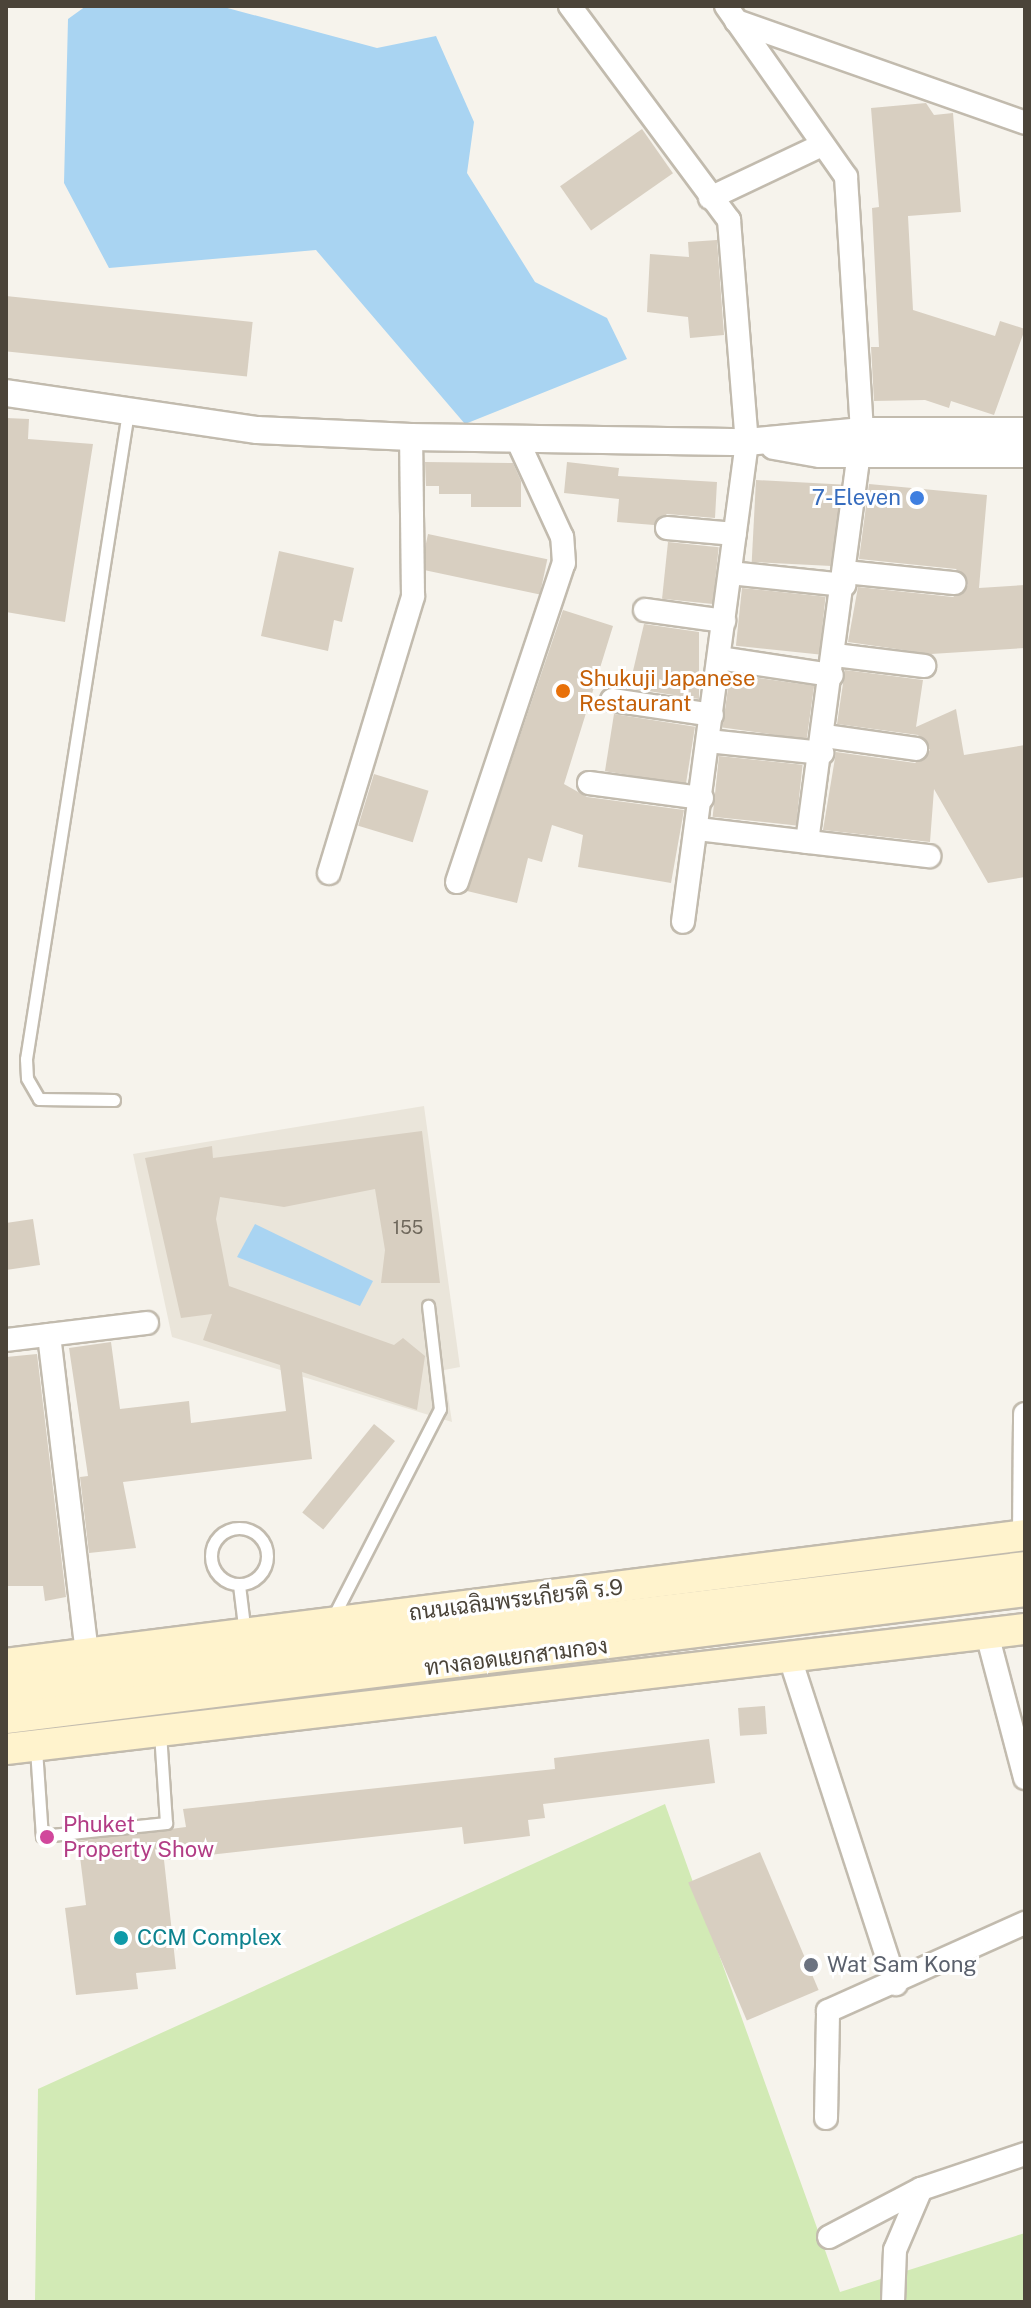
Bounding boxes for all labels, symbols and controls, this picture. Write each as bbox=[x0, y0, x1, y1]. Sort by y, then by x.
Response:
place label: 7-Eleven bbox=[812, 485, 901, 511]
marker: 7-Eleven bbox=[908, 489, 926, 507]
place label: Shukuji Japanese Restaurant bbox=[579, 665, 755, 716]
marker: Shukuji Japanese Restaurant bbox=[554, 682, 572, 700]
house number: 155 bbox=[393, 1217, 423, 1239]
street label: ถนนเฉลิมพระเกียรติ ร.9 bbox=[407, 1574, 625, 1626]
street label: ทางลอดแยกสามกอง bbox=[423, 1633, 609, 1681]
place label: Phuket Property Show bbox=[63, 1811, 214, 1862]
marker: Phuket Property Show bbox=[38, 1828, 56, 1846]
place label: CCM Complex bbox=[137, 1925, 282, 1951]
marker: CCM Complex bbox=[112, 1929, 130, 1947]
place label: Wat Sam Kong bbox=[827, 1952, 977, 1978]
marker: Wat Sam Kong bbox=[802, 1956, 820, 1974]

